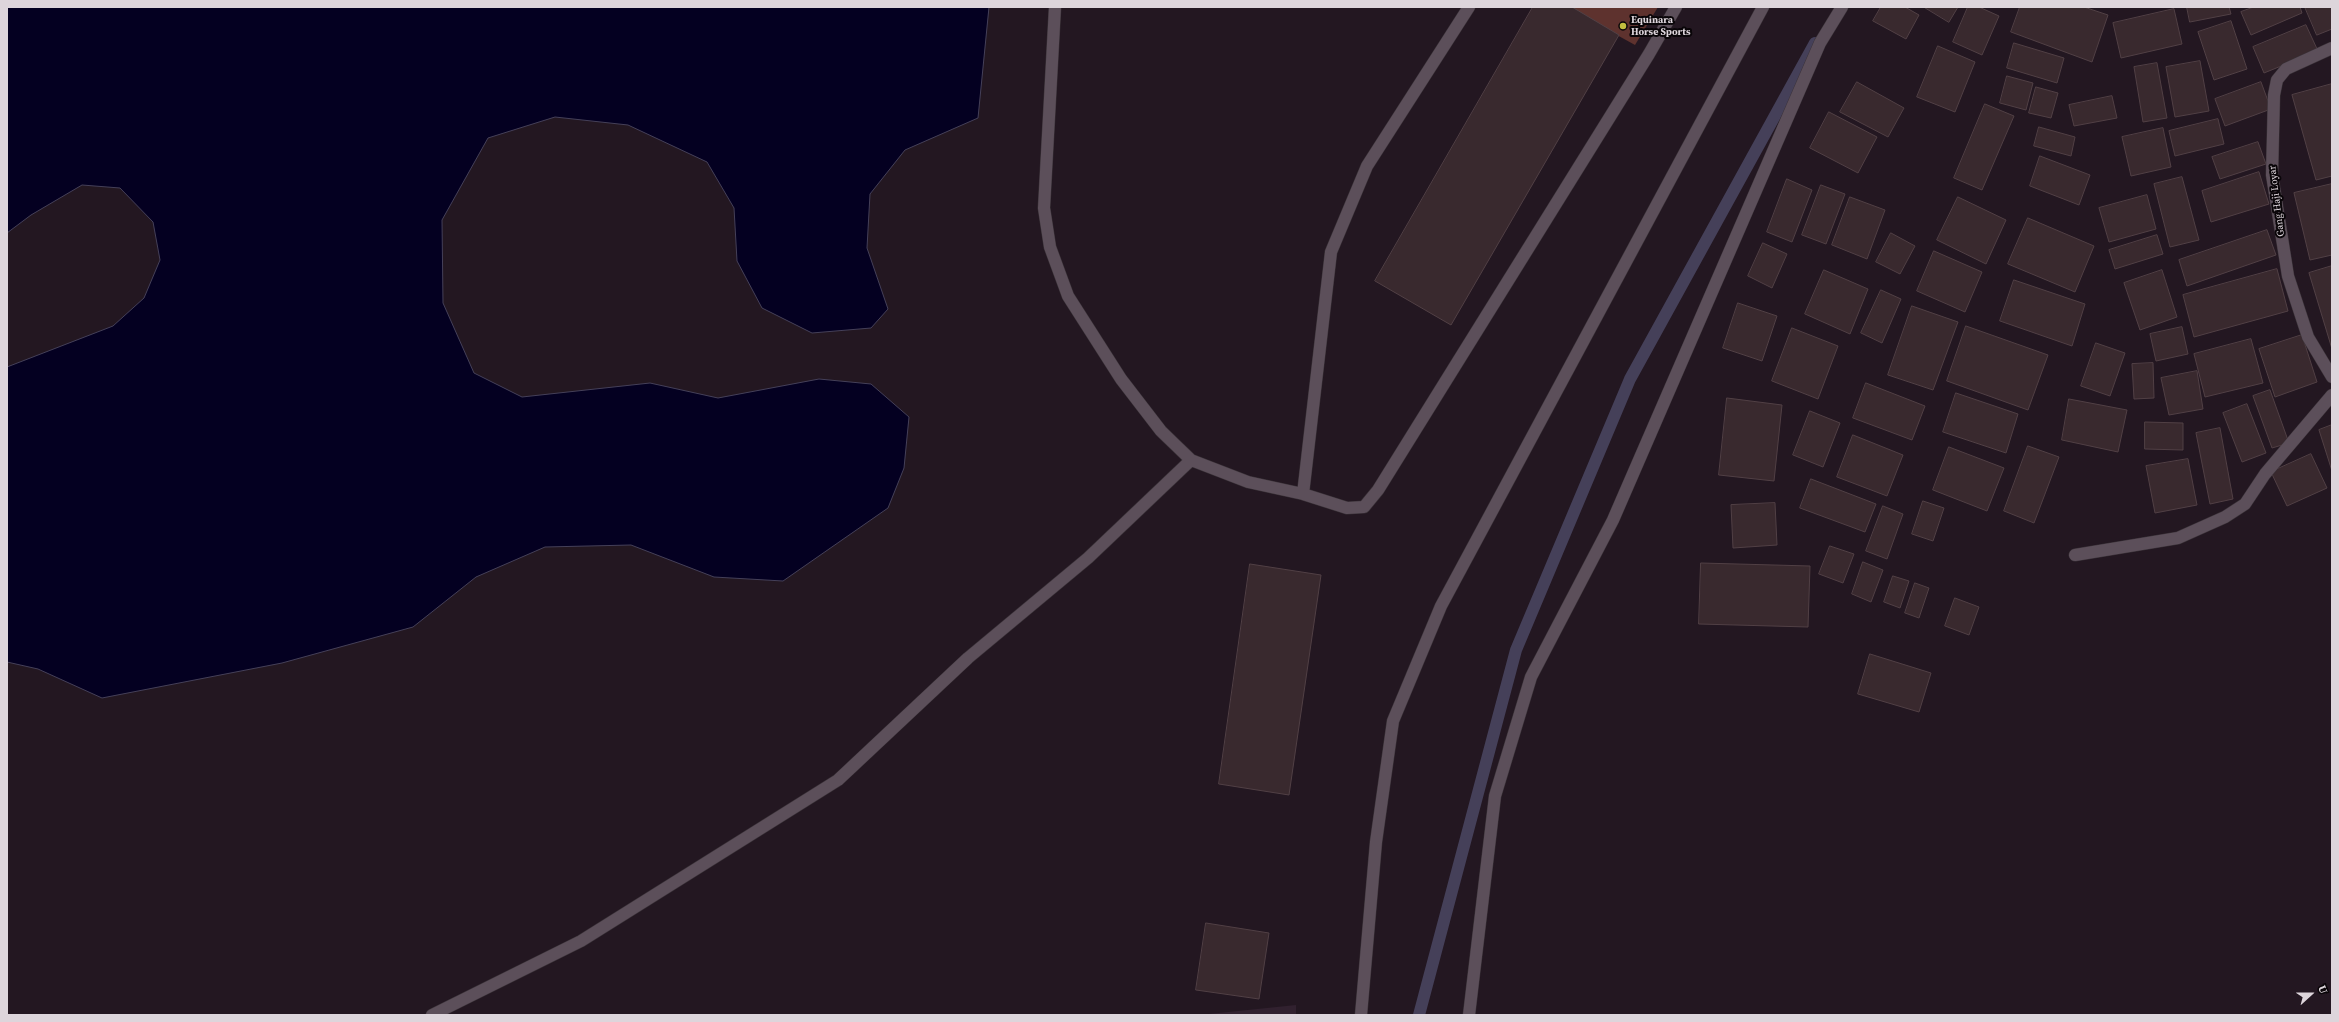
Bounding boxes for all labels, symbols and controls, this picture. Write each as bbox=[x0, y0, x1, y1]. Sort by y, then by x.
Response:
place label: Equinara Horse Sports bbox=[1631, 14, 1691, 38]
marker: Equinara Horse Sports bbox=[1618, 21, 1628, 31]
street label: Gang Haji Loyar bbox=[2267, 165, 2287, 237]
north arrow bbox=[2291, 974, 2331, 1014]
text: U bbox=[2314, 983, 2331, 996]

